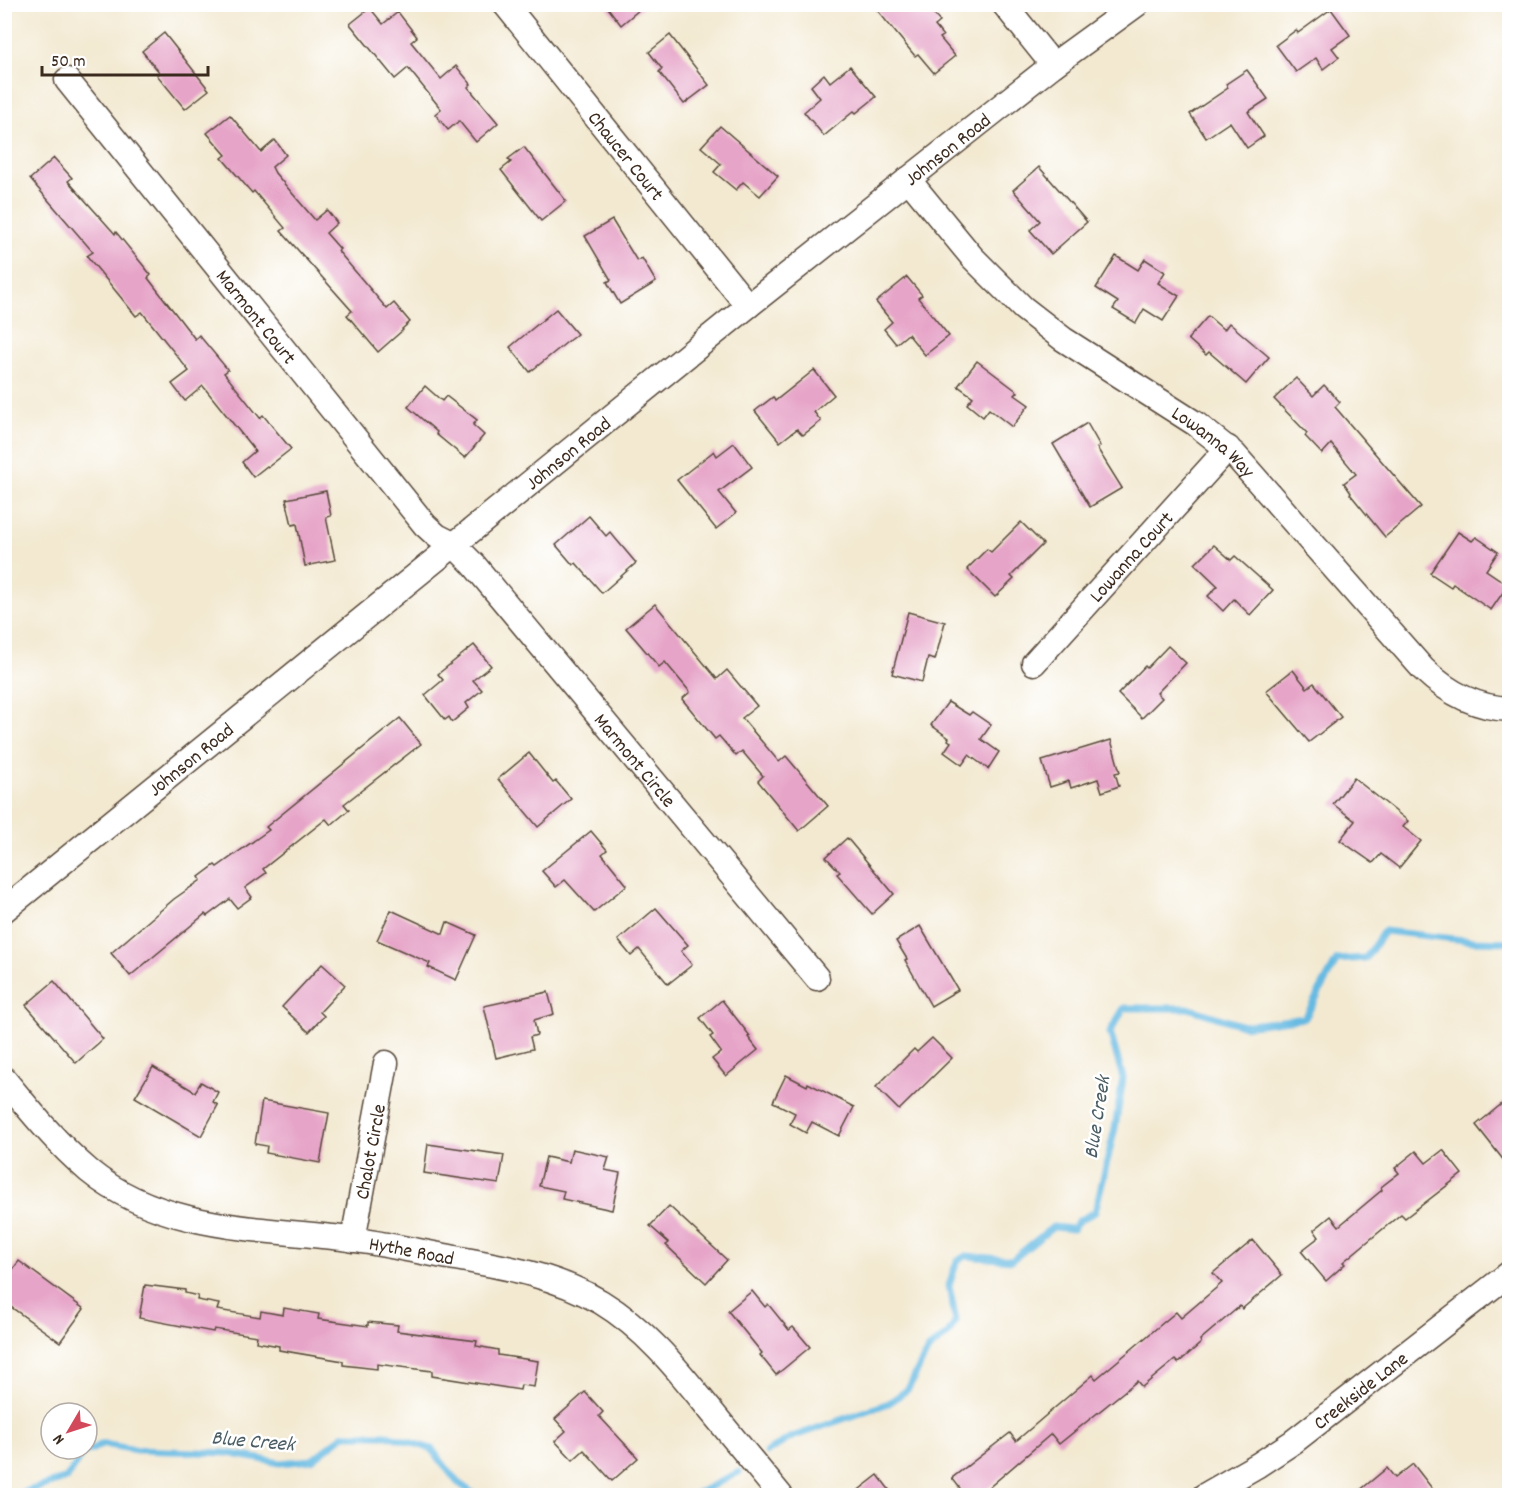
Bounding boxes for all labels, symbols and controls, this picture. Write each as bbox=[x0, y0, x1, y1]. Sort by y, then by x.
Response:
scale bar bbox=[42, 39, 208, 77]
text: 50 m bbox=[51, 50, 86, 75]
street label: Chaucer Court bbox=[579, 106, 669, 208]
street label: Johnson Road bbox=[900, 108, 998, 194]
street label: Marmont Court bbox=[208, 265, 301, 371]
street label: Lowanna Way bbox=[1165, 401, 1260, 486]
street label: Johnson Road bbox=[521, 411, 618, 498]
street label: Lowanna Court bbox=[1084, 506, 1181, 610]
street label: Marmont Circle bbox=[586, 708, 681, 815]
street label: Johnson Road bbox=[143, 718, 241, 804]
water label: Blue Creek bbox=[1078, 1072, 1121, 1161]
street label: Chalot Circle bbox=[350, 1102, 395, 1202]
street label: Hythe Road bbox=[367, 1231, 456, 1275]
street label: Creekside Lane bbox=[1308, 1346, 1415, 1438]
north arrow bbox=[39, 1401, 99, 1461]
water label: Blue Creek bbox=[210, 1424, 298, 1462]
text: N bbox=[48, 1428, 71, 1449]

